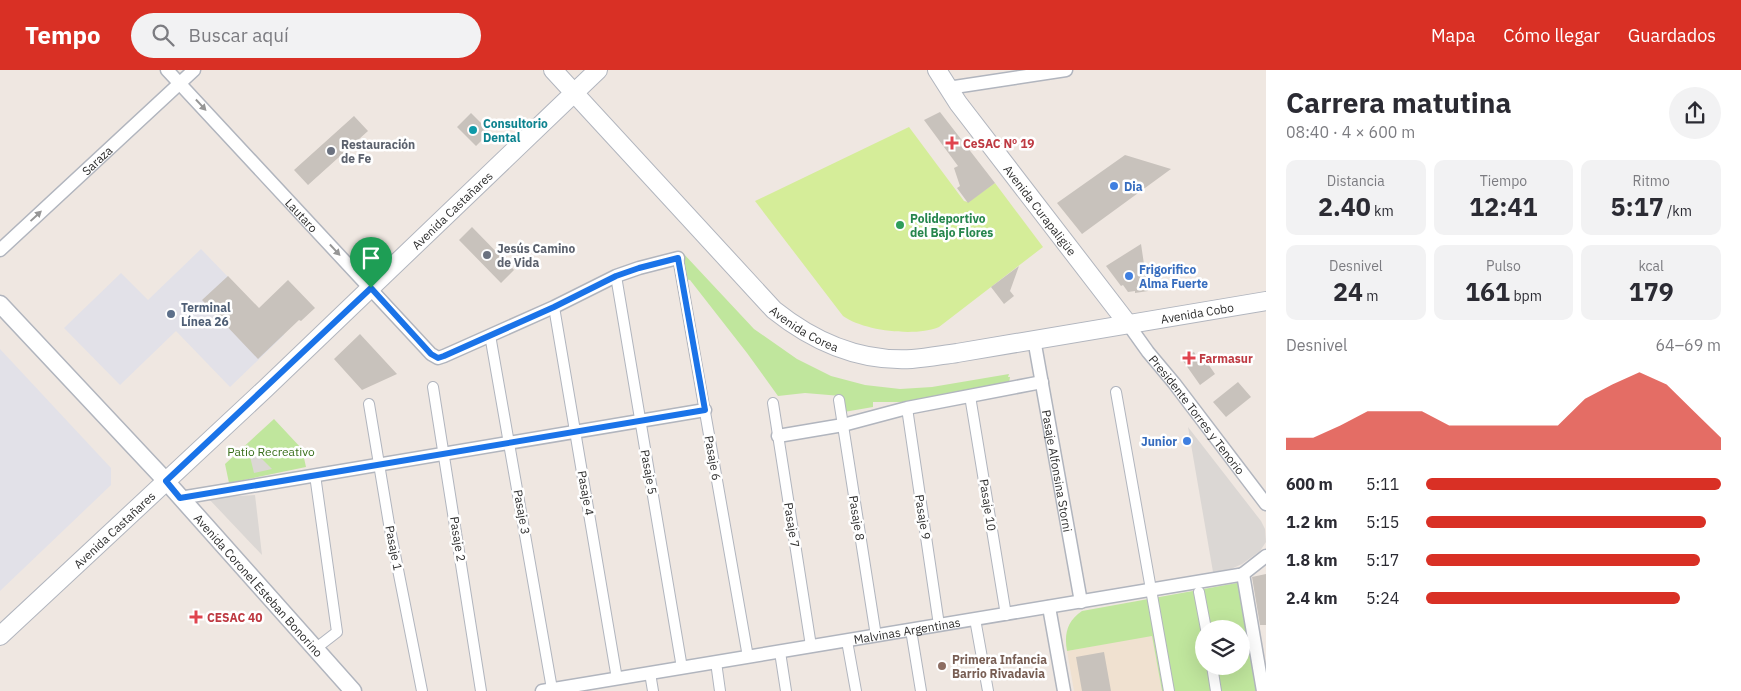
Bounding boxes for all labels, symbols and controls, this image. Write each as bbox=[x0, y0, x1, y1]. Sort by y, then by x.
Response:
search box bbox=[131, 13, 481, 58]
text: Tempo bbox=[25, 19, 101, 51]
icon: search bbox=[149, 21, 177, 49]
text: Buscar aquí bbox=[189, 23, 289, 47]
text: Mapa bbox=[1431, 24, 1475, 47]
text: Cómo llegar bbox=[1503, 24, 1600, 47]
text: Guardados bbox=[1628, 24, 1716, 47]
text: Carrera matutina bbox=[1286, 84, 1511, 121]
button: share bbox=[1669, 87, 1721, 139]
one-way arrow bbox=[195, 99, 207, 111]
place label: Consultorio Dental bbox=[483, 116, 548, 145]
text: 08:40 · 4 × 600 m bbox=[1286, 122, 1415, 142]
marker: Consultorio Dental bbox=[467, 124, 479, 136]
marker: CeSAC Nº 19 bbox=[945, 136, 959, 150]
place label: CeSAC Nº 19 bbox=[963, 136, 1035, 151]
place label: Restauración de Fe bbox=[341, 137, 415, 166]
street label: Saraza bbox=[78, 142, 116, 178]
marker: Restauración de Fe bbox=[325, 145, 337, 157]
street label: Avenida Curapaligüe bbox=[1001, 162, 1080, 259]
street label: Avenida Castañares bbox=[408, 168, 496, 252]
text: Distancia bbox=[1327, 172, 1385, 190]
text: Tiempo bbox=[1480, 172, 1527, 190]
text: Ritmo bbox=[1632, 172, 1670, 190]
place label: Dia bbox=[1124, 179, 1143, 194]
marker: Dia bbox=[1108, 180, 1120, 192]
text: 2.40 bbox=[1318, 190, 1371, 223]
text: 12:41 bbox=[1469, 190, 1538, 223]
text: 5:17 bbox=[1610, 190, 1664, 223]
street label: Lautaro bbox=[282, 195, 321, 235]
text: km bbox=[1371, 202, 1394, 220]
text: /km bbox=[1664, 202, 1692, 220]
one-way arrow bbox=[29, 211, 42, 222]
place label: Polideportivo del Bajo Flores bbox=[910, 211, 993, 240]
marker: Polideportivo del Bajo Flores bbox=[894, 219, 906, 231]
pin bbox=[350, 237, 392, 288]
place label: Jesús Camino de Vida bbox=[497, 241, 575, 270]
one-way arrow bbox=[329, 243, 341, 255]
icon: arrive bbox=[357, 244, 385, 272]
marker: Jesús Camino de Vida bbox=[481, 249, 493, 261]
text: Desnivel bbox=[1329, 257, 1383, 275]
text: Pulso bbox=[1486, 257, 1521, 275]
text: kcal bbox=[1638, 257, 1664, 275]
place label: Frigorifico Alma Fuerte bbox=[1139, 262, 1208, 291]
marker: Frigorifico Alma Fuerte bbox=[1123, 270, 1135, 282]
text: 24 bbox=[1333, 275, 1363, 308]
text: 161 bbox=[1465, 275, 1510, 308]
text: 179 bbox=[1629, 275, 1674, 308]
text: m bbox=[1363, 287, 1379, 305]
text: bpm bbox=[1510, 287, 1542, 305]
street label: Avenida Cobo bbox=[1159, 299, 1235, 326]
place label: Terminal Línea 26 bbox=[181, 300, 231, 329]
street label: Avenida Corea bbox=[767, 302, 841, 355]
marker: Terminal Línea 26 bbox=[165, 308, 177, 320]
text: Desnivel bbox=[1286, 335, 1347, 355]
text: 64–69 m bbox=[1655, 335, 1721, 355]
place label: Farmasur bbox=[1199, 351, 1253, 366]
street label: Presidente Torres y Tenorio bbox=[1146, 352, 1248, 477]
marker: Farmasur bbox=[1183, 352, 1195, 364]
street label: Pasaje Alfonsina Storni bbox=[1039, 409, 1076, 533]
street label: Pasaje 6 bbox=[702, 434, 724, 482]
place label: Junior bbox=[1141, 434, 1177, 449]
marker: Junior bbox=[1181, 435, 1193, 447]
park label: Patio Recreativo bbox=[227, 444, 315, 459]
street label: Pasaje 5 bbox=[638, 448, 660, 496]
street label: Pasaje 4 bbox=[575, 469, 597, 517]
text: 600 m bbox=[1286, 474, 1333, 494]
text: 5:11 bbox=[1366, 474, 1399, 494]
street label: Pasaje 10 bbox=[976, 478, 1000, 532]
street label: Avenida Castañares bbox=[70, 488, 158, 571]
street label: Pasaje 3 bbox=[511, 488, 533, 536]
street label: Pasaje 9 bbox=[912, 493, 934, 541]
street label: Pasaje 8 bbox=[846, 494, 868, 542]
street label: Pasaje 7 bbox=[781, 501, 803, 549]
street label: Avenida Coronel Esteban Bonorino bbox=[191, 510, 326, 660]
text: 1.2 km bbox=[1286, 512, 1337, 532]
text: 5:15 bbox=[1366, 512, 1399, 532]
street label: Pasaje 2 bbox=[447, 515, 469, 563]
street label: Pasaje 1 bbox=[382, 524, 406, 572]
text: 1.8 km bbox=[1286, 550, 1337, 570]
text: 5:17 bbox=[1366, 550, 1399, 570]
text: 2.4 km bbox=[1286, 588, 1337, 608]
text: 5:24 bbox=[1366, 588, 1399, 608]
marker: CESAC 40 bbox=[189, 610, 203, 624]
place label: CESAC 40 bbox=[207, 610, 263, 625]
street label: Malvinas Argentinas bbox=[852, 614, 962, 647]
map controls bbox=[1195, 620, 1250, 675]
button: layers bbox=[1195, 620, 1250, 675]
place label: Primera Infancia Barrio Rivadavia bbox=[952, 652, 1047, 681]
marker: Primera Infancia Barrio Rivadavia bbox=[936, 660, 948, 672]

